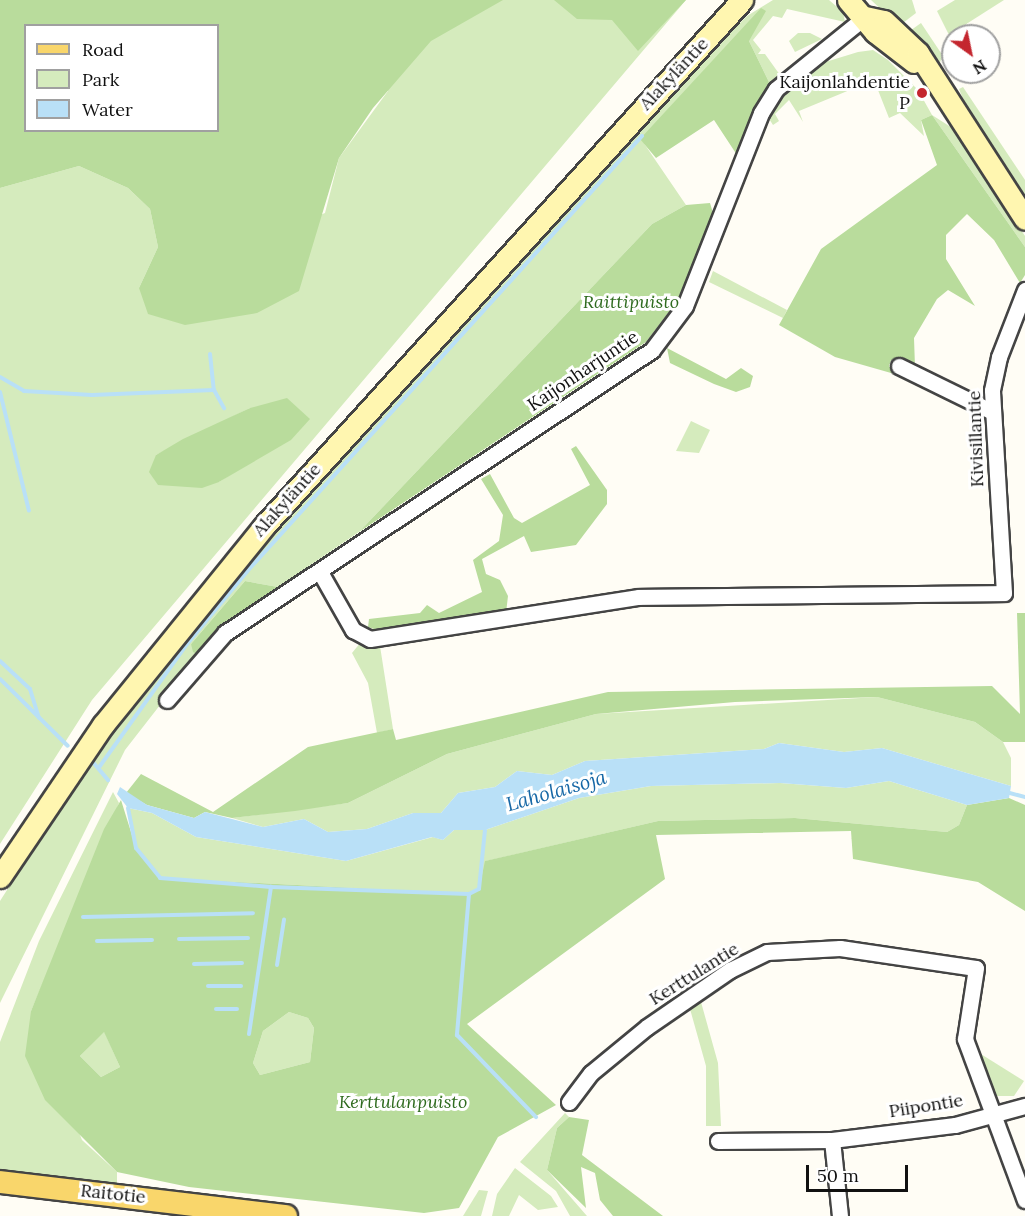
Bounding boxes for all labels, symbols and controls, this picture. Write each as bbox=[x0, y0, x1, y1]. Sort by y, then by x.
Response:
legend bbox=[24, 24, 219, 132]
north arrow bbox=[941, 24, 1001, 84]
street label: Alakyläntie bbox=[635, 33, 713, 115]
text: Road bbox=[82, 38, 124, 61]
text: N bbox=[969, 56, 990, 79]
text: Park bbox=[82, 68, 119, 91]
place label: Kaijonlahdentie P bbox=[779, 72, 910, 115]
marker: Kaijonlahdentie P bbox=[915, 86, 929, 100]
text: Water bbox=[82, 98, 133, 121]
park label: Raittipuisto bbox=[583, 291, 679, 313]
street label: Kaijonharjuntie bbox=[524, 326, 642, 416]
street label: Kivisillantie bbox=[964, 390, 988, 488]
street label: Alakyläntie bbox=[248, 459, 326, 541]
water label: Laholaisoja bbox=[503, 764, 609, 816]
street label: Kerttulantie bbox=[645, 938, 743, 1010]
street label: Piipontie bbox=[887, 1089, 965, 1123]
park label: Kerttulanpuisto bbox=[339, 1091, 467, 1113]
scale bar bbox=[809, 1153, 911, 1191]
text: 50 m bbox=[817, 1164, 859, 1187]
street label: Raitotie bbox=[79, 1180, 147, 1208]

